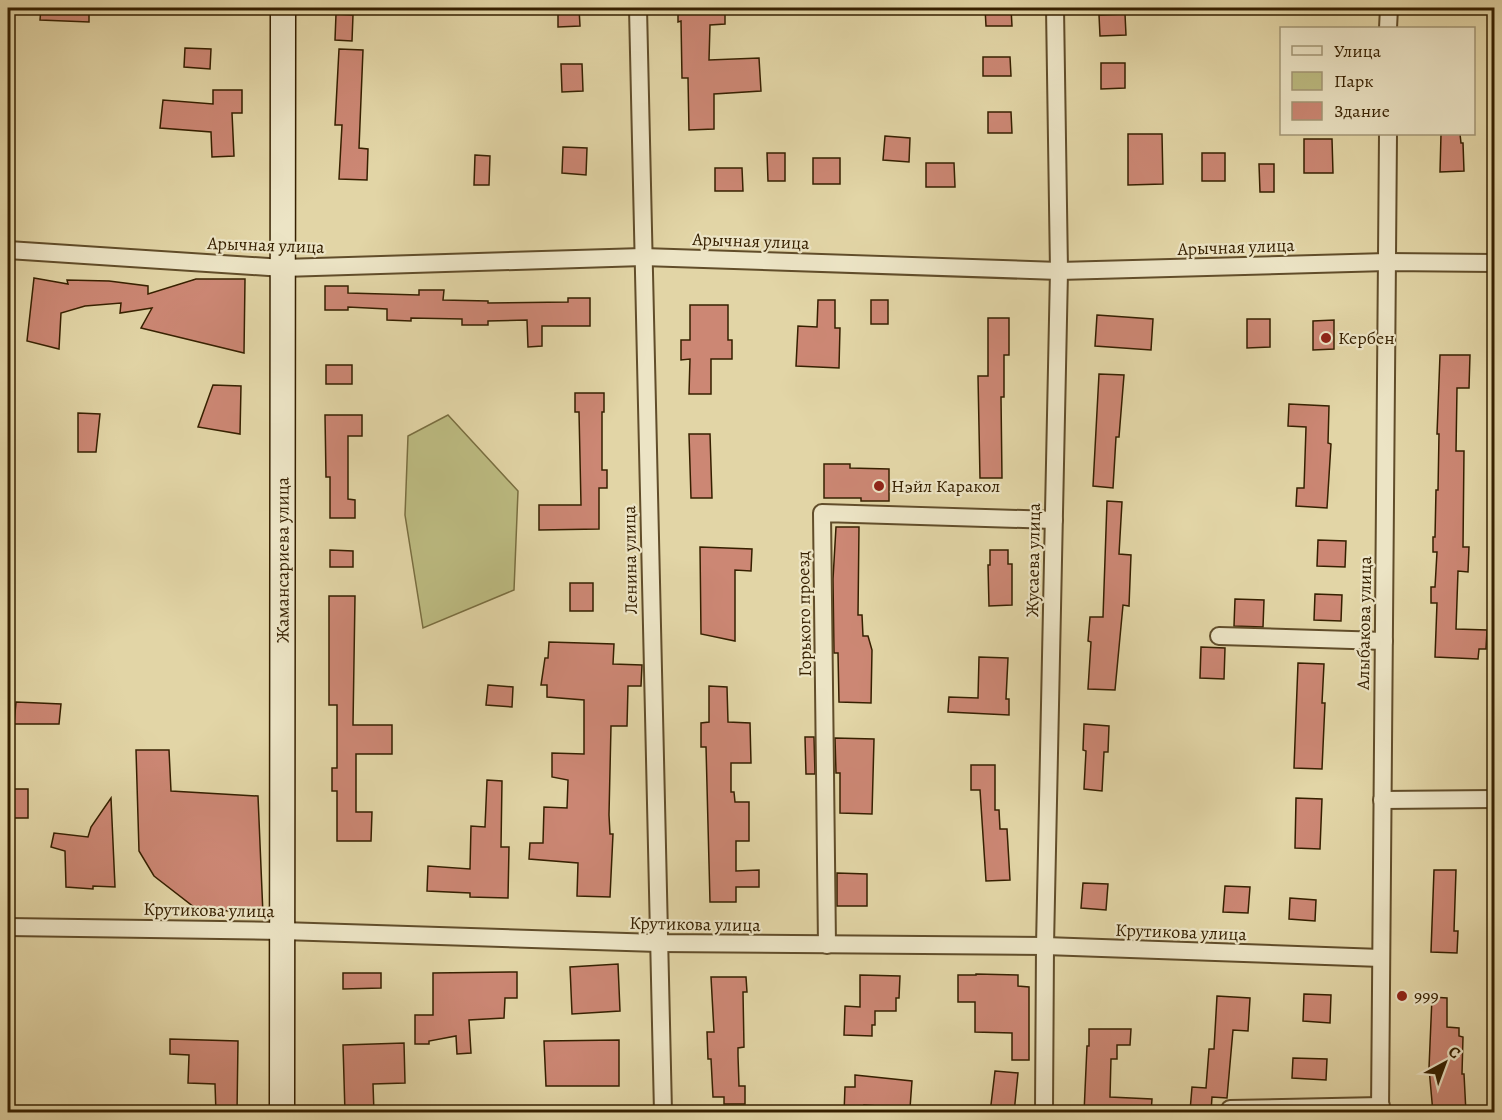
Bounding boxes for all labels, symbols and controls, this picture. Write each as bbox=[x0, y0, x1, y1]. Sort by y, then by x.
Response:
legend bbox=[1280, 27, 1475, 135]
text: Улица bbox=[1334, 39, 1382, 63]
text: Парк bbox=[1334, 69, 1374, 93]
text: Здание bbox=[1334, 99, 1390, 123]
street label: Арычная улица bbox=[691, 227, 811, 255]
street label: Арычная улица bbox=[206, 231, 326, 259]
street label: Арычная улица bbox=[1176, 233, 1296, 261]
place label: Кербен bbox=[1338, 326, 1395, 350]
marker: Кербен bbox=[1319, 331, 1333, 345]
place label: Нэйл Каракол bbox=[891, 474, 1000, 498]
street label: Жамансариева улица bbox=[270, 476, 295, 643]
marker: Нэйл Каракол bbox=[872, 479, 886, 493]
street label: Жусаева улица bbox=[1020, 502, 1046, 617]
street label: Ленина улица bbox=[617, 505, 643, 615]
street label: Горького проезд bbox=[791, 551, 817, 677]
street label: Алыбакова улица bbox=[1351, 555, 1377, 691]
street label: Крутикова улица bbox=[143, 897, 276, 923]
street label: Крутикова улица bbox=[629, 911, 762, 937]
street label: Крутикова улица bbox=[1115, 918, 1248, 946]
place label: 999 bbox=[1414, 984, 1439, 1008]
marker: 999 bbox=[1395, 989, 1409, 1003]
north arrow bbox=[1415, 1033, 1475, 1093]
text: С bbox=[1443, 1041, 1465, 1064]

